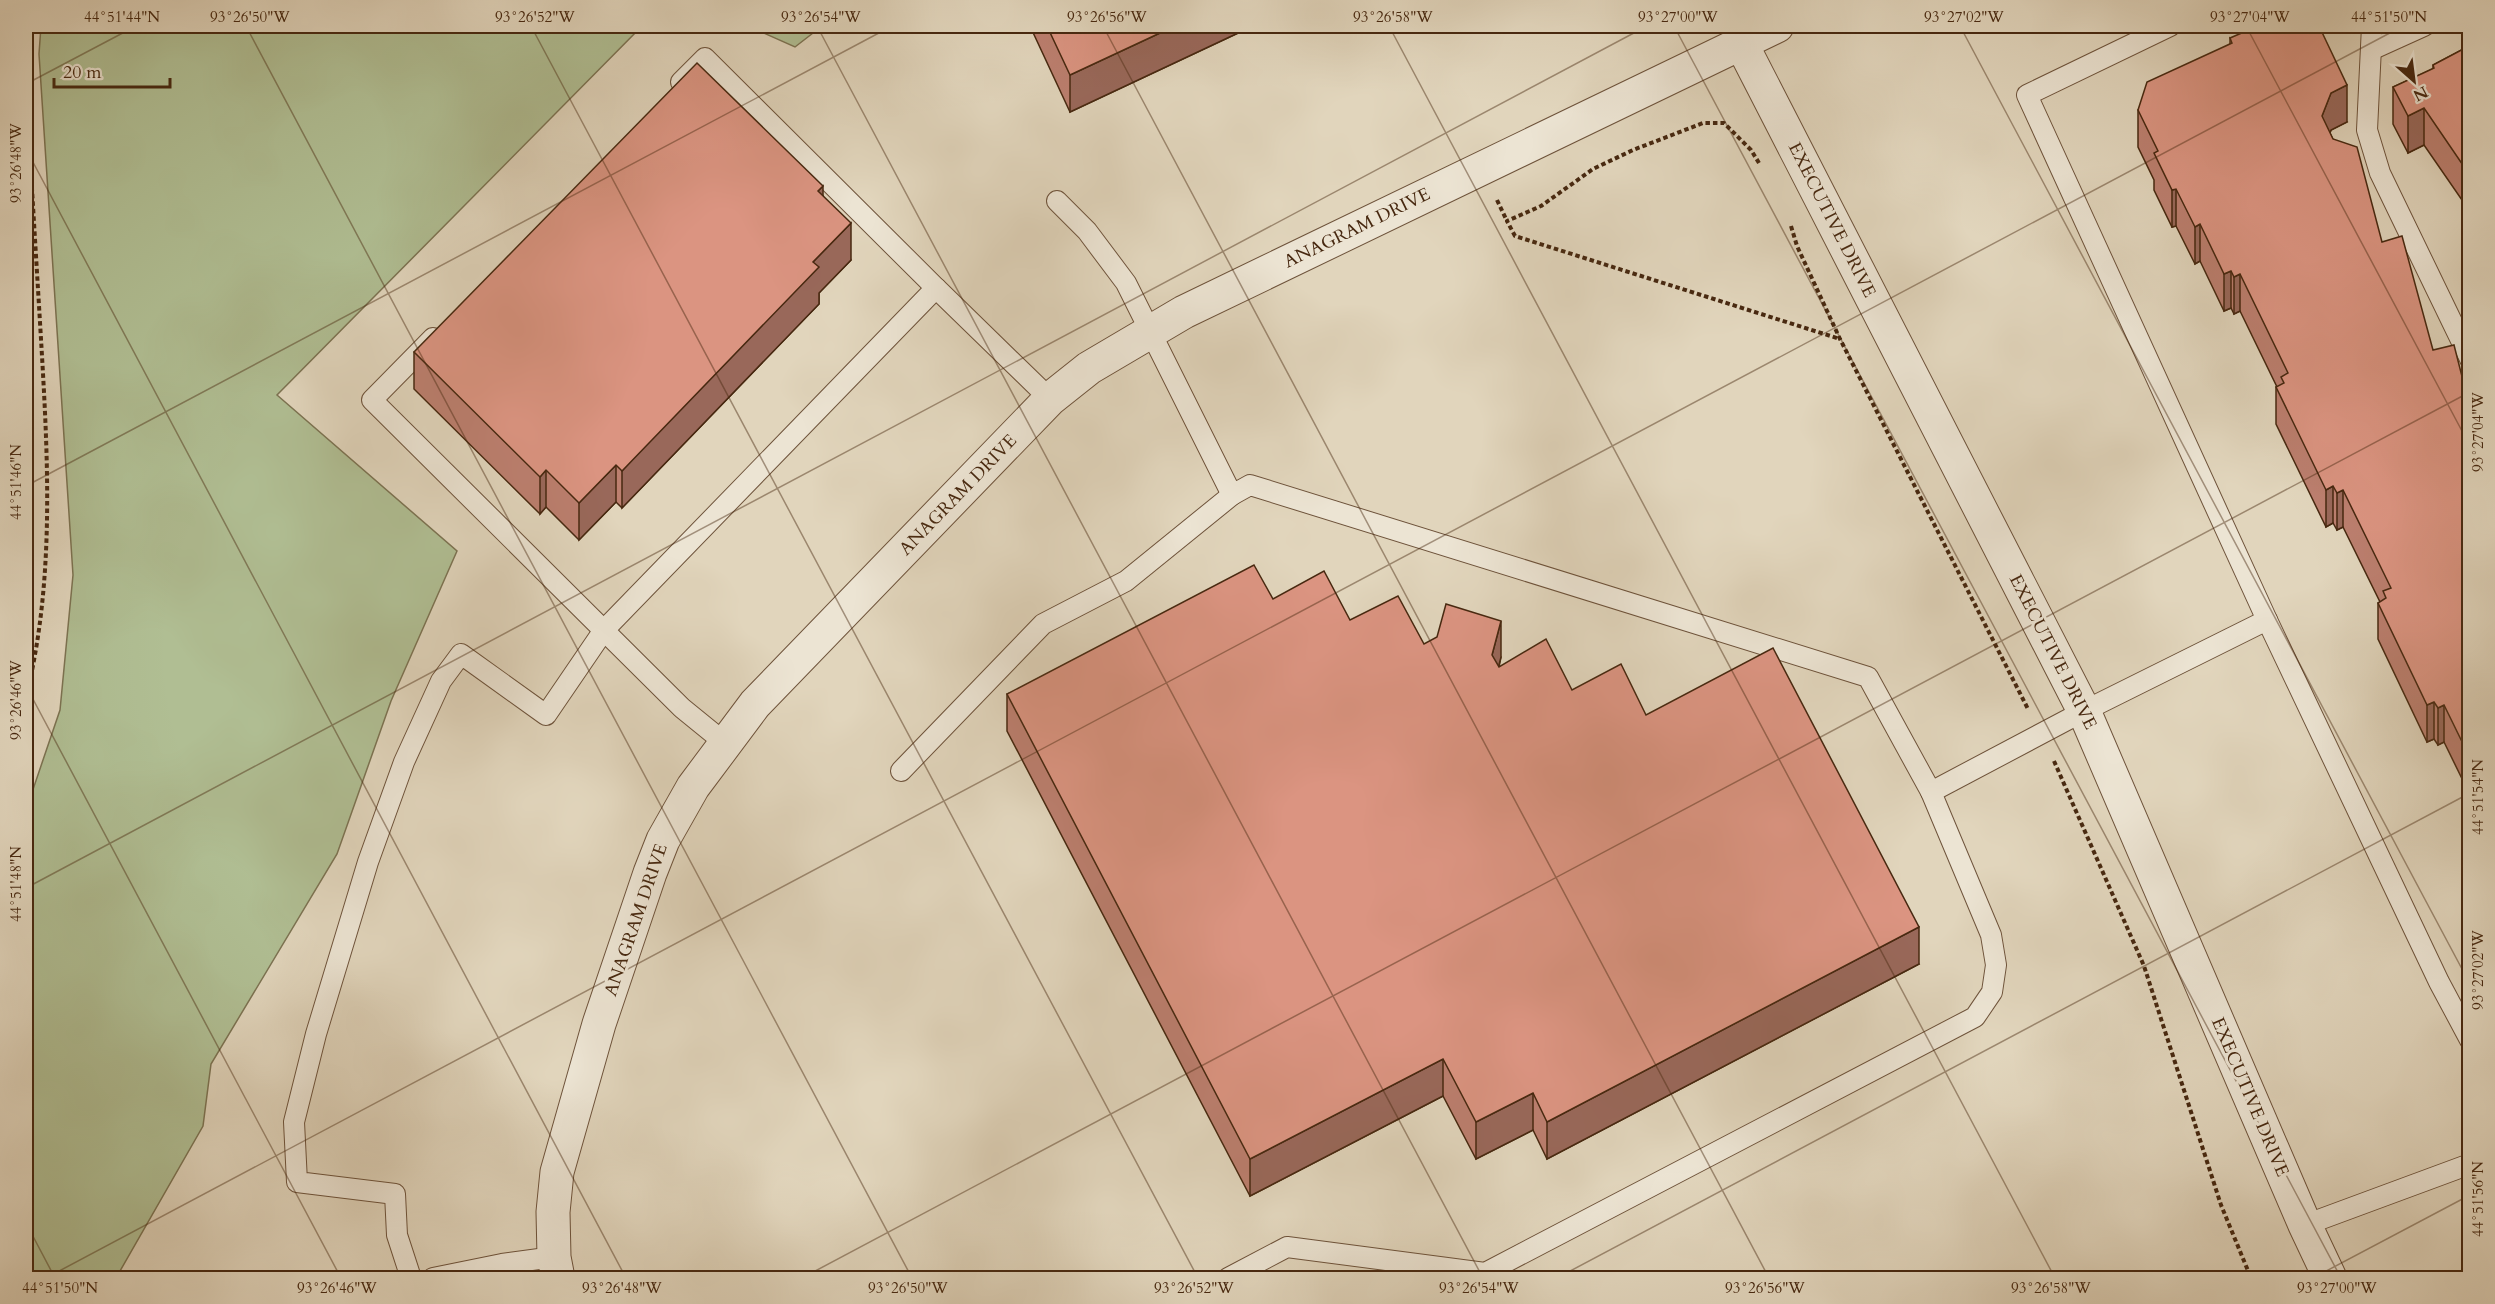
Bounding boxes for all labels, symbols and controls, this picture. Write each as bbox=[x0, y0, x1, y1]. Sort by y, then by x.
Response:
text: 44°51'44"N bbox=[84, 7, 160, 27]
text: 93°26'50"W bbox=[210, 7, 290, 27]
text: 93°26'52"W bbox=[495, 7, 575, 27]
text: 93°26'54"W bbox=[781, 7, 861, 27]
text: 93°26'56"W bbox=[1067, 7, 1147, 27]
text: 93°26'58"W bbox=[1353, 7, 1433, 27]
text: 93°27'00"W bbox=[1638, 7, 1718, 27]
text: 93°27'02"W bbox=[1924, 7, 2004, 27]
text: 93°27'04"W bbox=[2210, 7, 2290, 27]
text: 44°51'50"N bbox=[2351, 7, 2427, 27]
scale bar bbox=[54, 51, 170, 89]
north arrow bbox=[2384, 51, 2444, 111]
text: 20 m bbox=[63, 60, 102, 85]
text: N bbox=[2409, 80, 2432, 106]
text: 93°26'48"W bbox=[6, 123, 26, 203]
street label: EXECUTIVE DRIVE bbox=[1782, 138, 1882, 302]
street label: ANAGRAM DRIVE bbox=[1280, 182, 1434, 274]
text: 93°27'04"W bbox=[2468, 392, 2488, 472]
street label: ANAGRAM DRIVE bbox=[893, 429, 1023, 561]
text: 44°51'46"N bbox=[6, 444, 26, 520]
street label: EXECUTIVE DRIVE bbox=[2003, 570, 2103, 734]
text: 93°26'46"W bbox=[6, 660, 26, 740]
text: 44°51'54"N bbox=[2468, 759, 2488, 835]
street label: ANAGRAM DRIVE bbox=[598, 840, 674, 1000]
text: 44°51'48"N bbox=[6, 846, 26, 922]
text: 93°27'02"W bbox=[2468, 930, 2488, 1010]
street label: EXECUTIVE DRIVE bbox=[2205, 1013, 2295, 1181]
text: 44°51'56"N bbox=[2468, 1161, 2488, 1237]
text: 44°51'50"N bbox=[22, 1278, 98, 1298]
text: 93°26'46"W bbox=[297, 1278, 377, 1298]
text: 93°26'48"W bbox=[582, 1278, 662, 1298]
text: 93°26'50"W bbox=[868, 1278, 948, 1298]
text: 93°26'52"W bbox=[1154, 1278, 1234, 1298]
text: 93°26'54"W bbox=[1439, 1278, 1519, 1298]
text: 93°26'56"W bbox=[1725, 1278, 1805, 1298]
text: 93°26'58"W bbox=[2011, 1278, 2091, 1298]
text: 93°27'00"W bbox=[2297, 1278, 2377, 1298]

